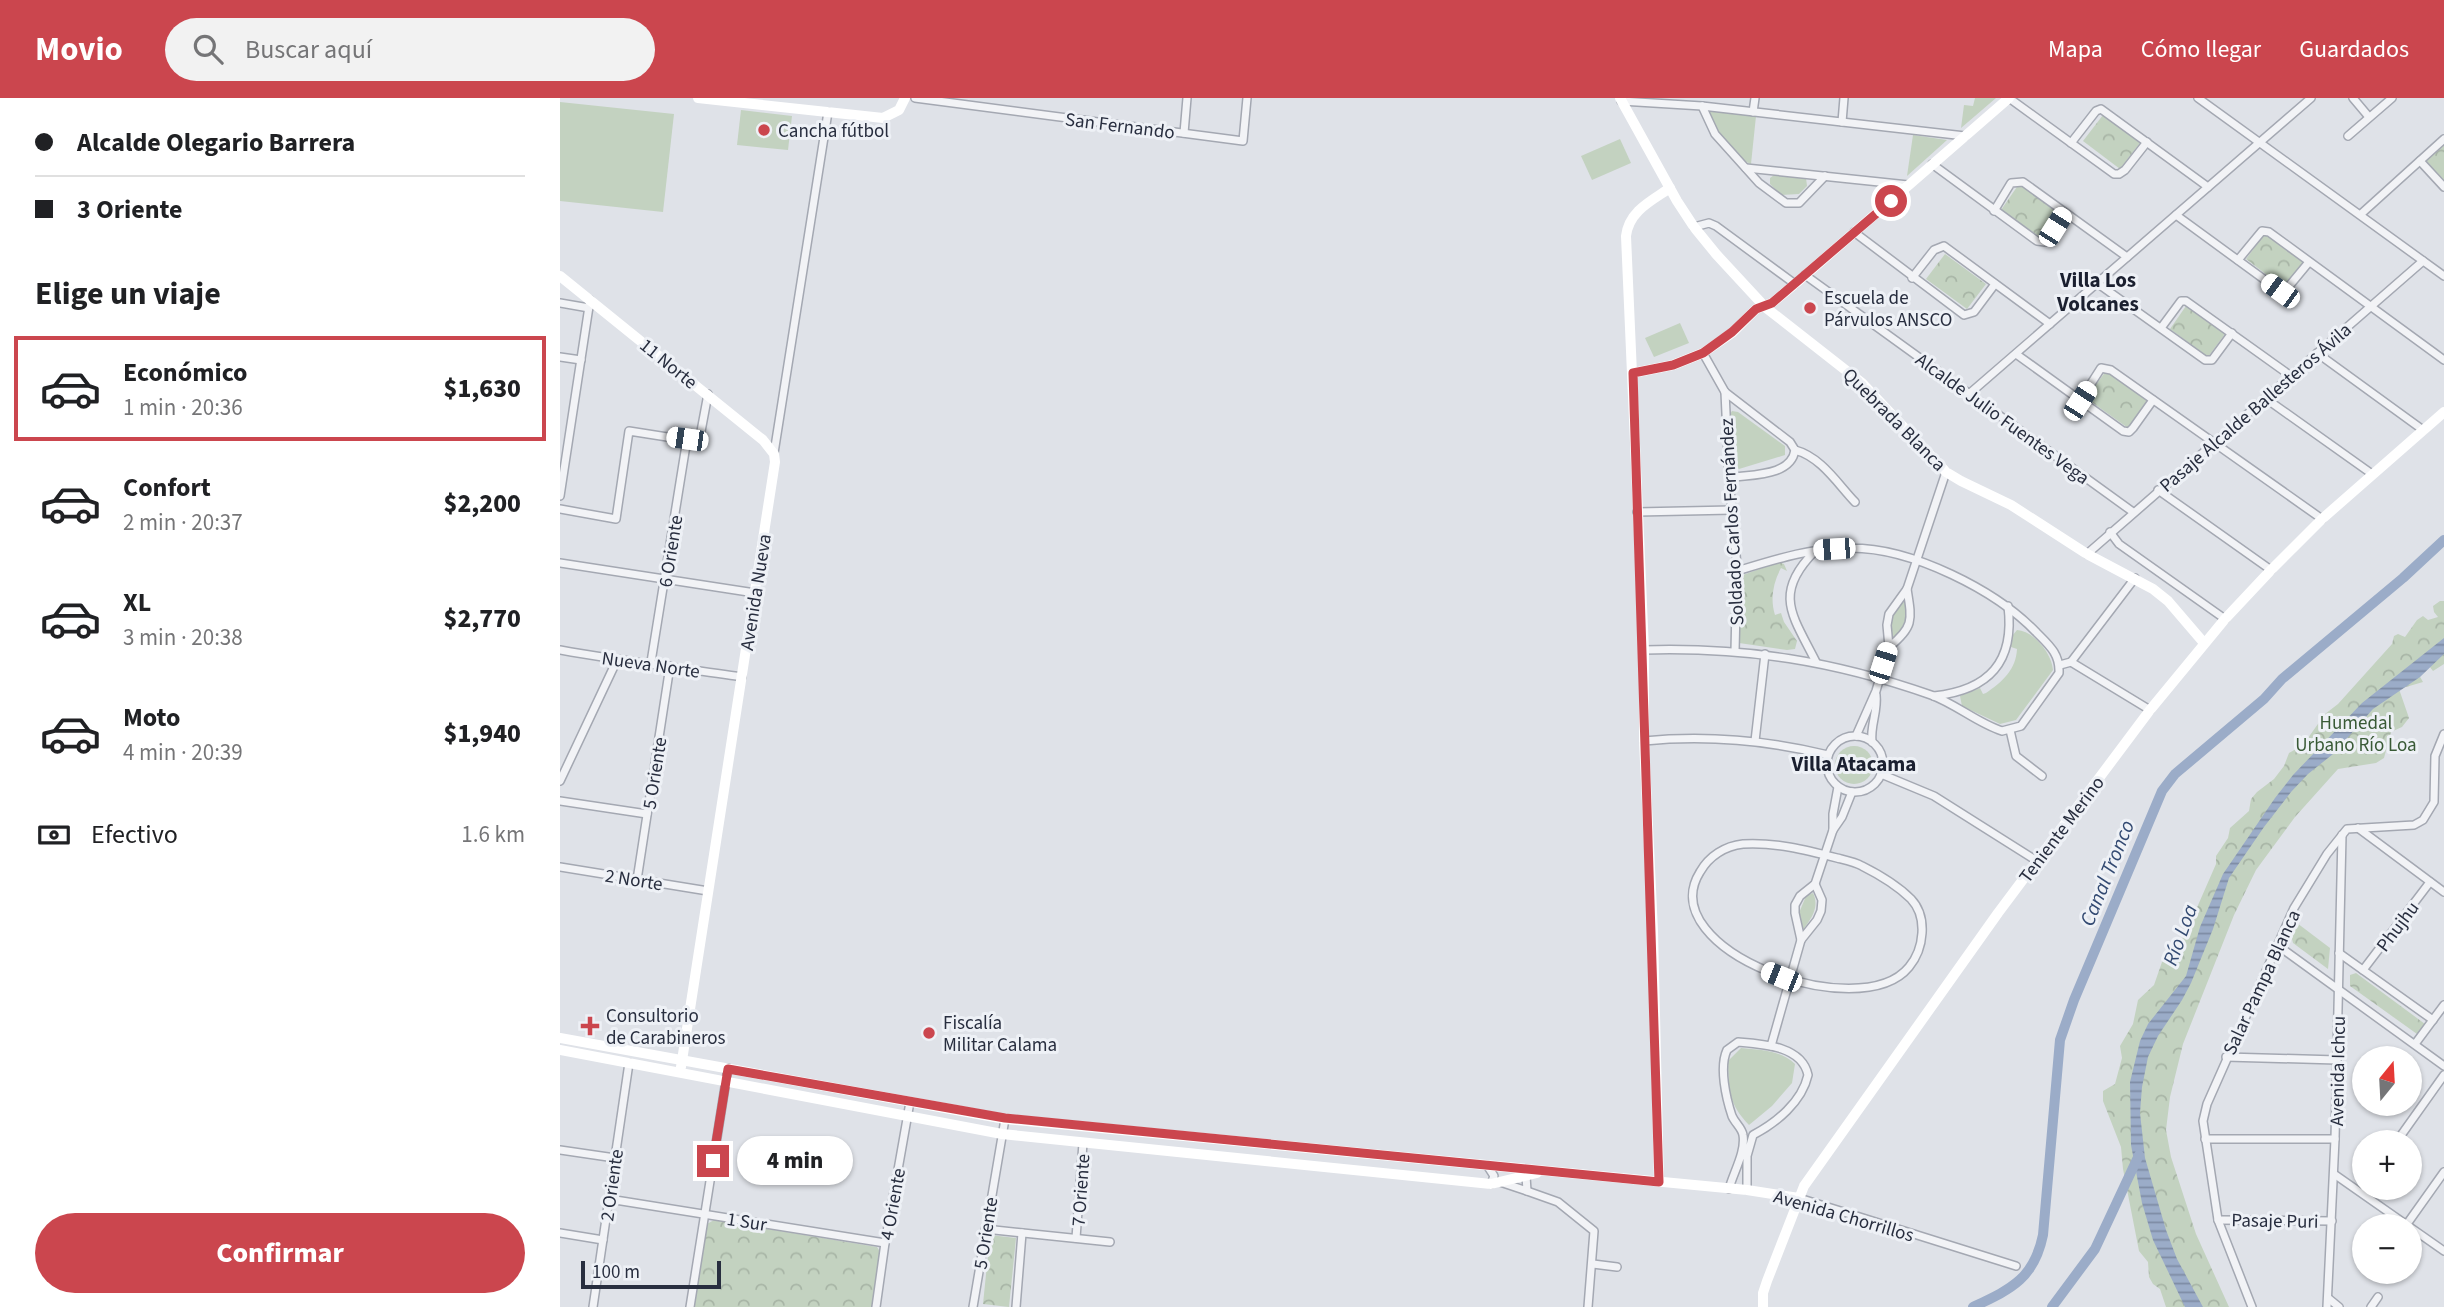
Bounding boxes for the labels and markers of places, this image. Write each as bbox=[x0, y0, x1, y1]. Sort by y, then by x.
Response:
place label: Cancha fútbol bbox=[778, 118, 889, 145]
marker: Cancha fútbol bbox=[756, 122, 772, 138]
place label: Escuela de Párvulos ANSCO bbox=[1824, 285, 1952, 334]
marker: Escuela de Párvulos ANSCO bbox=[1802, 300, 1818, 316]
place label: Consultorio de Carabineros bbox=[606, 1003, 726, 1052]
place label: Fiscalía Militar Calama bbox=[943, 1010, 1057, 1059]
marker: Consultorio de Carabineros bbox=[580, 1016, 600, 1036]
marker: Fiscalía Militar Calama bbox=[921, 1025, 937, 1041]

